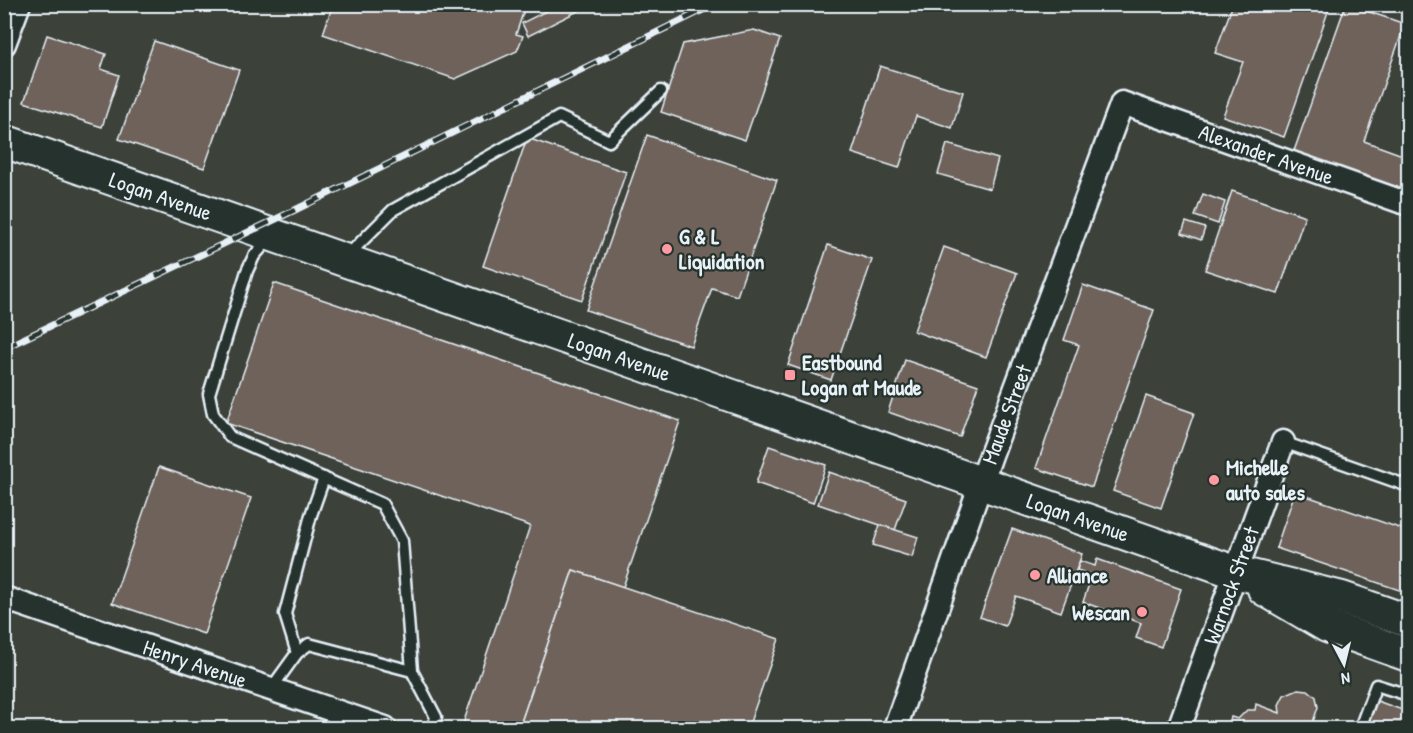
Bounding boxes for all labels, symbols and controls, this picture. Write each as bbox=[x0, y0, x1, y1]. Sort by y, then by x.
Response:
street label: Alexander Avenue bbox=[1195, 116, 1338, 192]
street label: Logan Avenue bbox=[106, 164, 216, 228]
place label: G & L Liquidation bbox=[679, 221, 765, 277]
marker: G & L Liquidation bbox=[660, 242, 674, 256]
street label: Logan Avenue bbox=[564, 325, 675, 388]
place label: Eastbound Logan at Maude bbox=[802, 347, 922, 403]
street label: Maude Street bbox=[974, 360, 1039, 468]
marker: Eastbound Logan at Maude bbox=[783, 368, 797, 382]
place label: Michelle auto sales bbox=[1226, 452, 1306, 507]
marker: Michelle auto sales bbox=[1207, 473, 1221, 487]
street label: Logan Avenue bbox=[1023, 485, 1133, 549]
street label: Warnock Street bbox=[1196, 522, 1266, 648]
place label: Alliance bbox=[1047, 560, 1108, 590]
marker: Alliance bbox=[1028, 568, 1042, 582]
place label: Wescan bbox=[1072, 597, 1130, 627]
marker: Wescan bbox=[1135, 605, 1149, 619]
street label: Henry Avenue bbox=[139, 632, 251, 695]
north arrow bbox=[1314, 634, 1374, 694]
text: N bbox=[1340, 667, 1351, 690]

